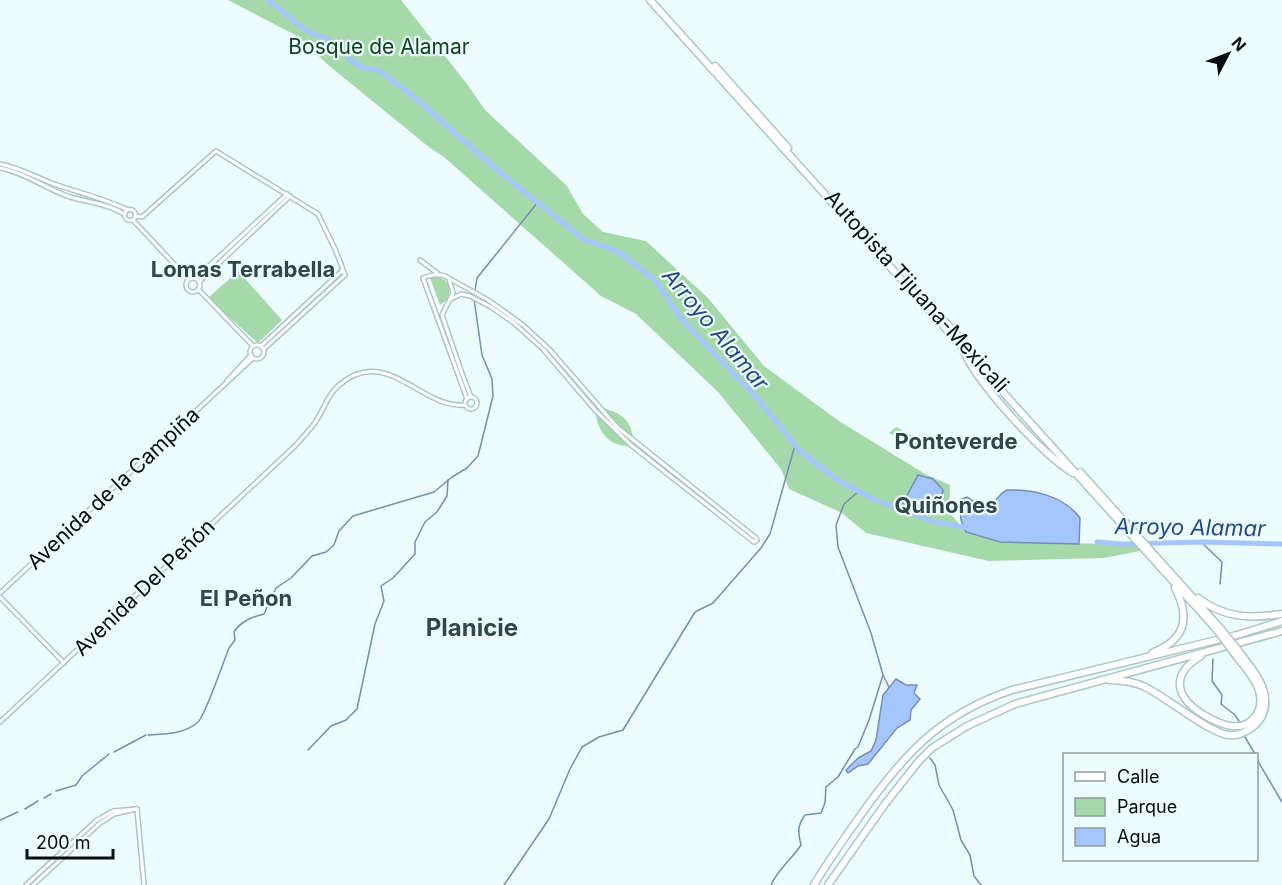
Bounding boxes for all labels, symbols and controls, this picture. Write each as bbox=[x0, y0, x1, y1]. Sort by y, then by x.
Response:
north arrow bbox=[1198, 24, 1258, 84]
text: N bbox=[1228, 33, 1251, 55]
park label: Bosque de Alamar bbox=[288, 34, 470, 59]
street label: Autopista Tijuana-Mexicali bbox=[820, 185, 1014, 397]
district label: Lomas Terrabella bbox=[151, 256, 335, 282]
water label: Arroyo Alamar bbox=[657, 262, 775, 396]
street label: Avenida de la Campiña bbox=[22, 402, 204, 574]
district label: Ponteverde bbox=[894, 428, 1018, 454]
district label: Quiñones bbox=[894, 492, 998, 518]
street label: Avenida Del Peñón bbox=[68, 513, 220, 661]
water label: Arroyo Alamar bbox=[1113, 513, 1266, 541]
district label: El Peñon bbox=[200, 585, 292, 611]
district label: Planicie bbox=[426, 613, 518, 642]
legend bbox=[1063, 753, 1258, 861]
text: Calle bbox=[1117, 766, 1159, 787]
text: Parque bbox=[1117, 796, 1177, 817]
scale bar bbox=[27, 822, 112, 860]
text: Agua bbox=[1117, 826, 1161, 847]
text: 200 m bbox=[36, 832, 91, 853]

